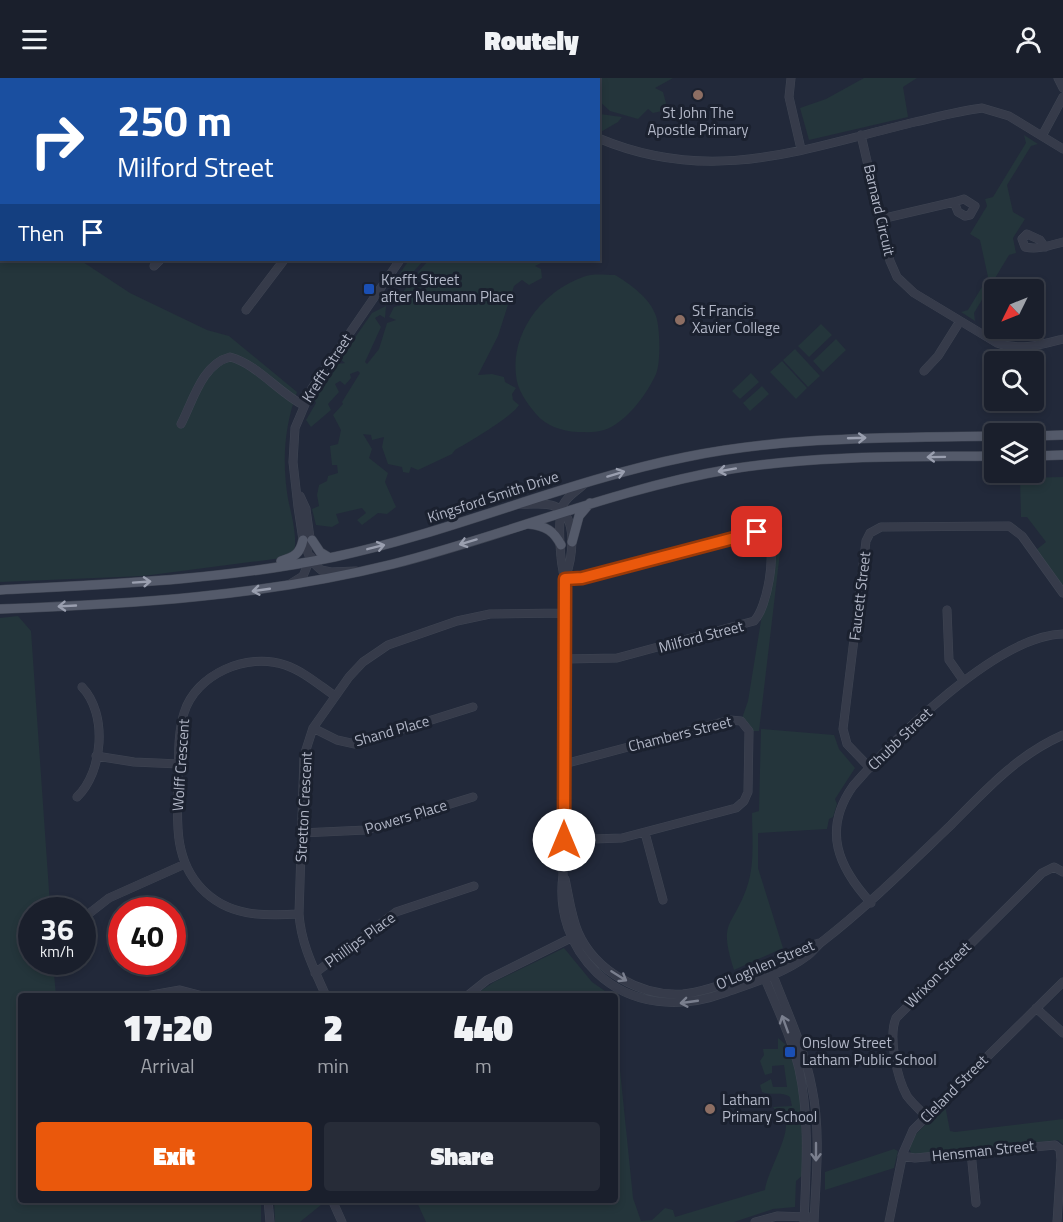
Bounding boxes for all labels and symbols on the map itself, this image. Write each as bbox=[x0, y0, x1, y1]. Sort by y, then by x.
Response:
marker: St John The Apostle Primary bbox=[691, 88, 705, 102]
place label: St John The Apostle Primary bbox=[647, 101, 749, 141]
street label: Barnard Circuit bbox=[858, 162, 901, 259]
place label: Krefft Street after Neumann Place bbox=[381, 268, 514, 308]
north arrow bbox=[984, 279, 1044, 339]
marker: Krefft Street after Neumann Place bbox=[362, 282, 376, 296]
place label: St Francis Xavier College bbox=[692, 299, 780, 339]
marker: St Francis Xavier College bbox=[673, 313, 687, 327]
street label: Krefft Street bbox=[296, 328, 358, 407]
one-way arrow bbox=[846, 433, 866, 444]
one-way arrow bbox=[927, 451, 947, 463]
street label: Kingsford Smith Drive bbox=[424, 464, 562, 529]
one-way arrow bbox=[717, 465, 737, 476]
one-way arrow bbox=[606, 468, 625, 479]
pin bbox=[731, 506, 782, 557]
one-way arrow bbox=[459, 537, 478, 548]
one-way arrow bbox=[366, 541, 385, 553]
street label: Faucett Street bbox=[843, 549, 876, 642]
one-way arrow bbox=[132, 576, 152, 587]
one-way arrow bbox=[252, 585, 272, 596]
one-way arrow bbox=[58, 600, 78, 611]
street label: Milford Street bbox=[656, 614, 747, 659]
street label: Chubb Street bbox=[862, 701, 938, 775]
street label: Shand Place bbox=[352, 709, 432, 752]
street label: Chambers Street bbox=[626, 709, 735, 757]
street label: Wolff Crescent bbox=[166, 717, 195, 812]
street label: Stretton Crescent bbox=[289, 750, 318, 863]
street label: Powers Place bbox=[362, 793, 450, 840]
position arrow bbox=[532, 808, 596, 872]
speed limit sign: 40 bbox=[108, 897, 186, 975]
street label: Phillips Place bbox=[320, 906, 400, 973]
street label: O'Loghlen Street bbox=[712, 933, 818, 996]
street label: Wrixon Street bbox=[899, 936, 977, 1013]
one-way arrow bbox=[610, 970, 627, 983]
one-way arrow bbox=[680, 997, 700, 1008]
one-way arrow bbox=[778, 1015, 789, 1034]
place label: Onslow Street Latham Public School bbox=[802, 1031, 937, 1071]
marker: Onslow Street Latham Public School bbox=[783, 1045, 797, 1059]
street label: Cleland Street bbox=[914, 1049, 993, 1128]
place label: Latham Primary School bbox=[722, 1088, 817, 1128]
marker: Latham Primary School bbox=[703, 1102, 717, 1116]
street label: Hensman Street bbox=[931, 1134, 1036, 1167]
one-way arrow bbox=[810, 1142, 822, 1162]

